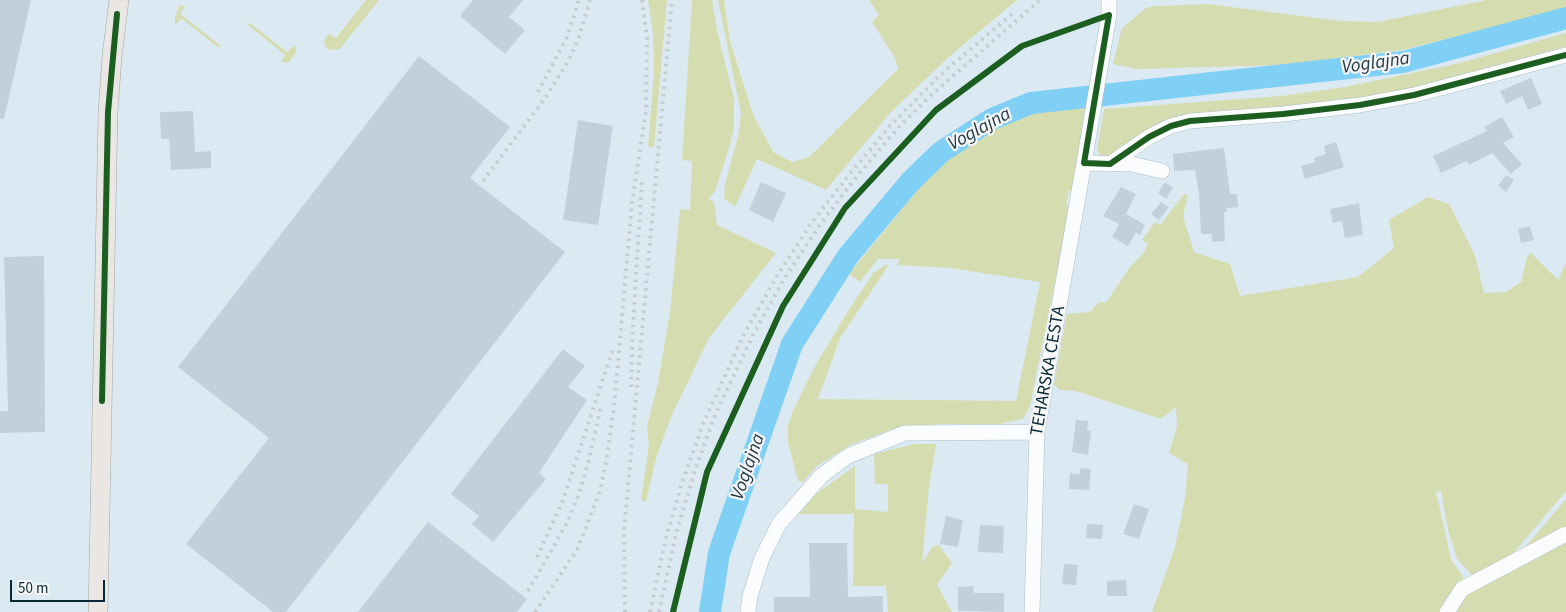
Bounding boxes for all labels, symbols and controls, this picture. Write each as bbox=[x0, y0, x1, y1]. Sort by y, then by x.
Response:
water label: Voglajna bbox=[1341, 48, 1411, 80]
water label: Voglajna bbox=[945, 103, 1015, 157]
street label: TEHARSKA CESTA bbox=[1027, 304, 1071, 438]
water label: Voglajna bbox=[727, 431, 771, 503]
scale bar bbox=[12, 570, 108, 602]
text: 50 m bbox=[18, 578, 48, 599]

